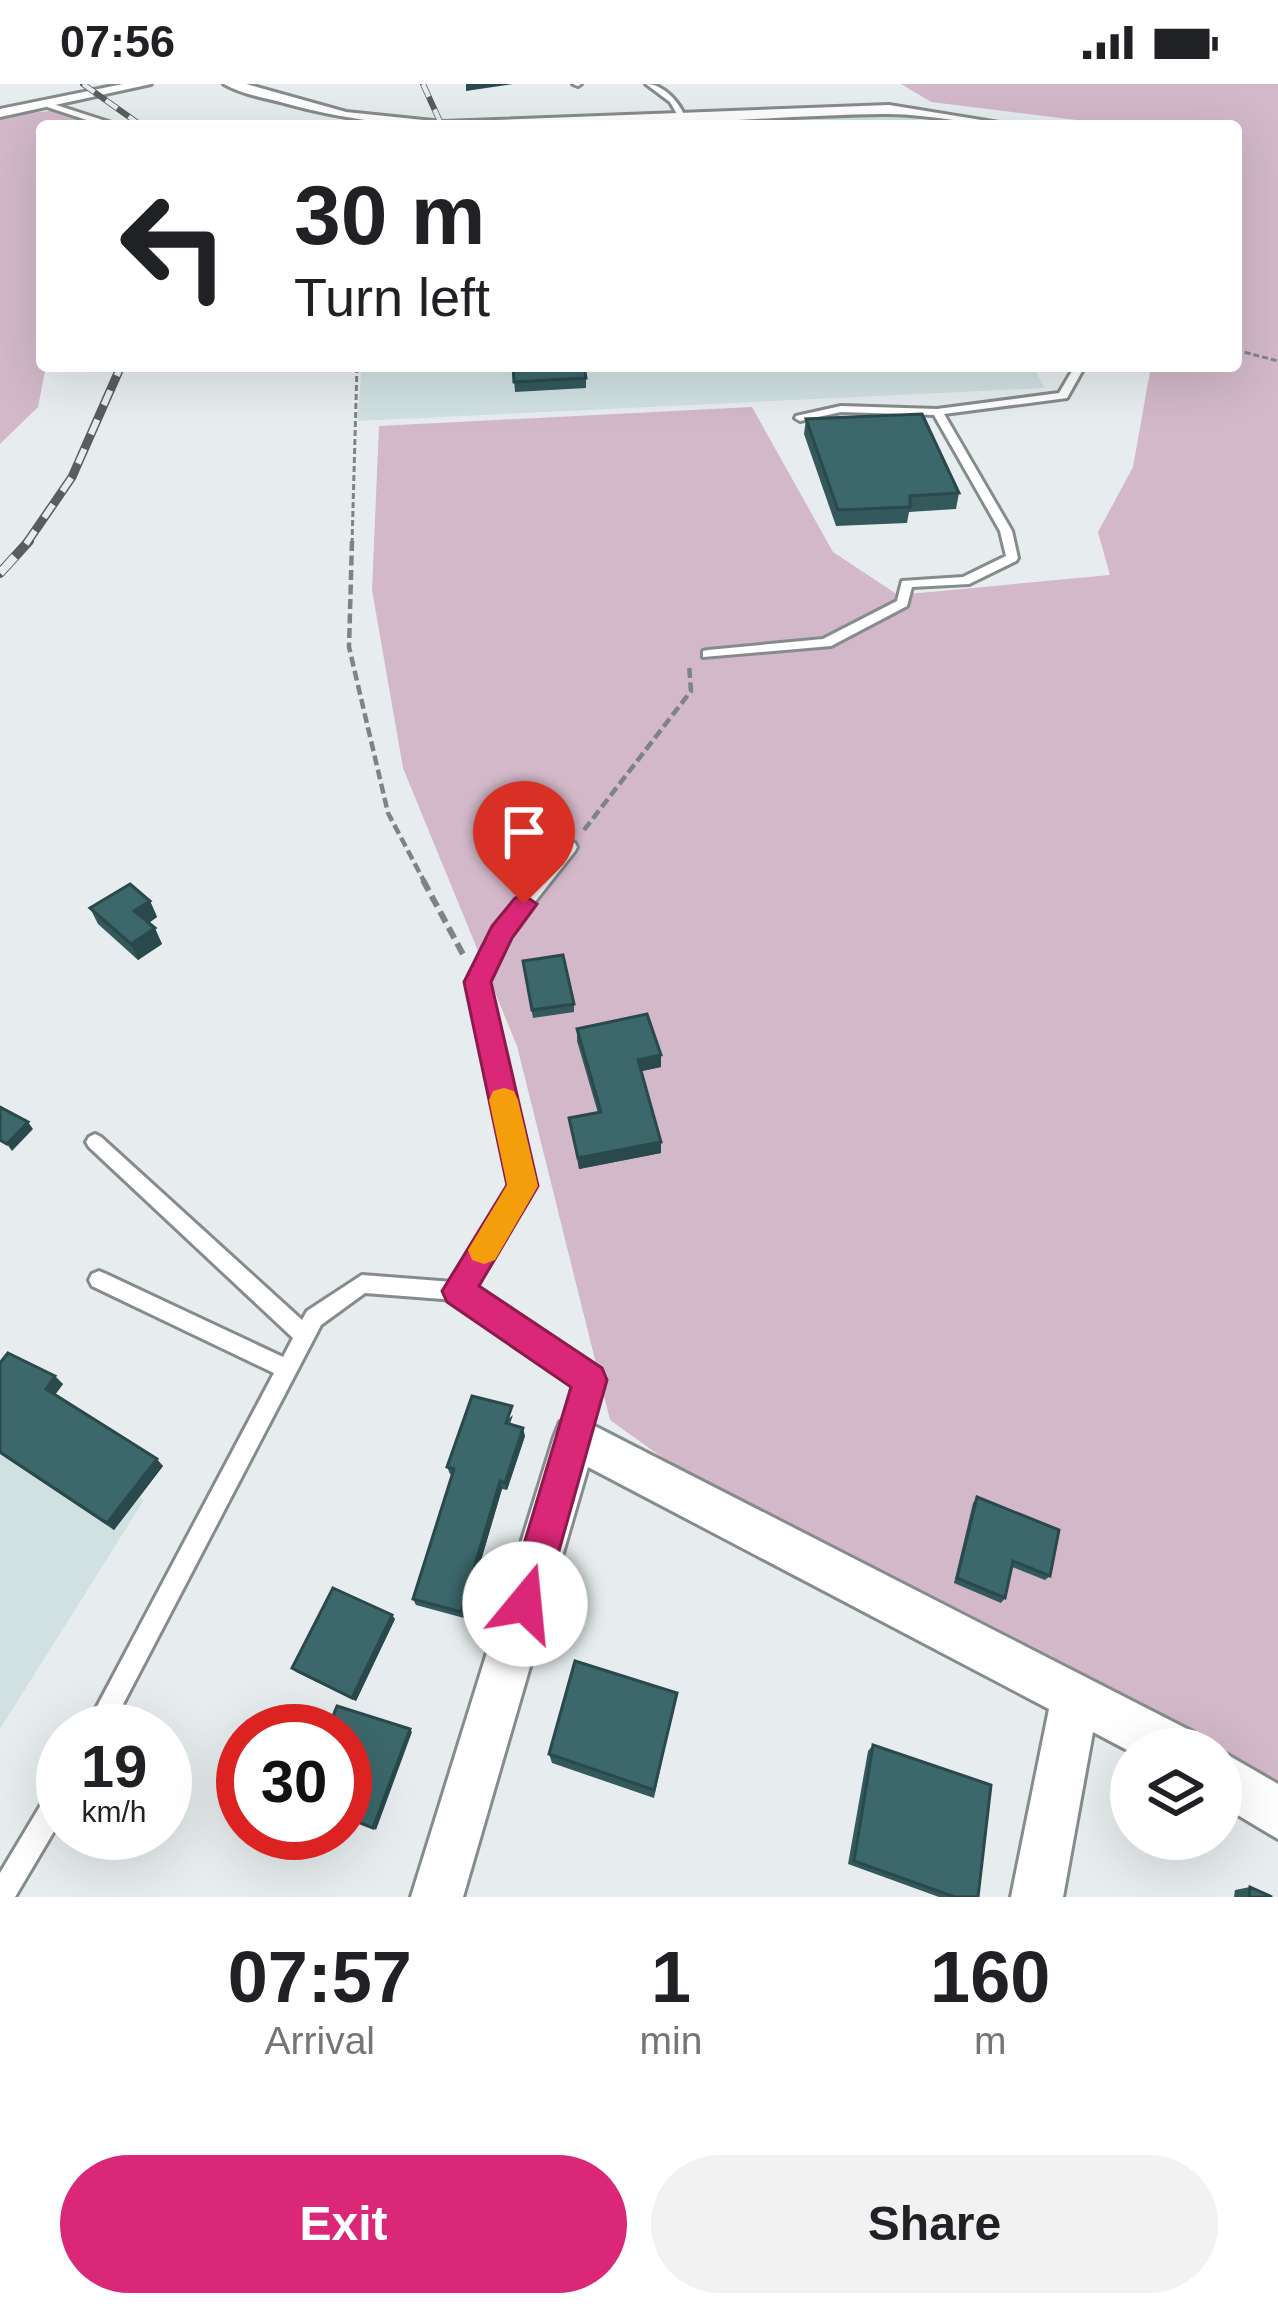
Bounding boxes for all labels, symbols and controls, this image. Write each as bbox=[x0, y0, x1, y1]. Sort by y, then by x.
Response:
text: 07:56 bbox=[60, 16, 175, 67]
icon: left bbox=[96, 168, 252, 324]
text: 30 m bbox=[294, 168, 485, 262]
text: Turn left bbox=[294, 267, 490, 327]
pin bbox=[473, 781, 575, 904]
icon: arrive bbox=[491, 799, 557, 865]
position arrow bbox=[462, 1541, 588, 1667]
speed limit sign: 30 bbox=[216, 1704, 372, 1860]
map controls bbox=[1110, 1728, 1242, 1860]
button: layers bbox=[1110, 1728, 1242, 1860]
text: 19 bbox=[81, 1733, 147, 1800]
text: km/h bbox=[81, 1795, 147, 1828]
text: 07:57 bbox=[228, 1937, 412, 2017]
text: 1 bbox=[651, 1937, 691, 2017]
text: 160 bbox=[930, 1937, 1050, 2017]
text: Arrival bbox=[265, 2019, 375, 2062]
text: min bbox=[640, 2019, 702, 2062]
text: m bbox=[974, 2019, 1006, 2062]
button: Exit bbox=[60, 2155, 627, 2293]
button: Share bbox=[651, 2155, 1218, 2293]

